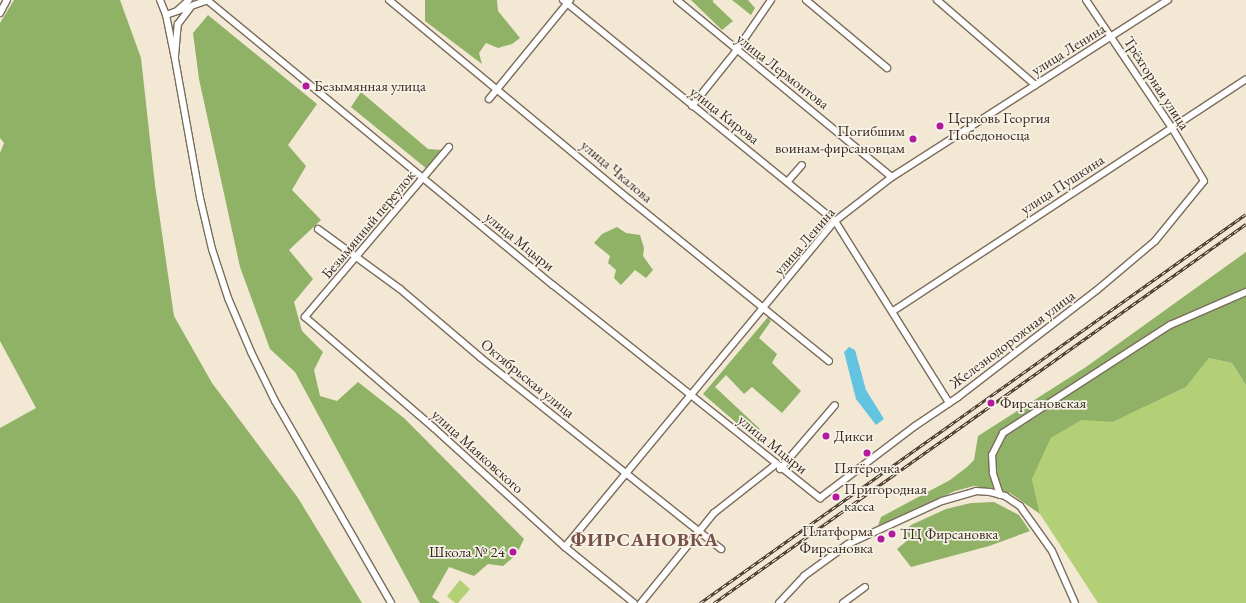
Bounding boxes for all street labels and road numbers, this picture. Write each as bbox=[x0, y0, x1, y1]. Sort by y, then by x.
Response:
street label: улица Ленина bbox=[1028, 19, 1108, 79]
street label: улица Лермонтова bbox=[733, 29, 833, 113]
street label: Трёхгорная улица bbox=[1120, 33, 1194, 133]
street label: улица Кирова bbox=[687, 82, 763, 148]
street label: улица Чкалова bbox=[577, 136, 657, 206]
street label: улица Пушкина bbox=[1017, 150, 1107, 218]
street label: Безымянный переулок bbox=[317, 166, 419, 282]
street label: улица Ленина bbox=[770, 203, 838, 279]
street label: улица Мцыри bbox=[482, 208, 558, 274]
street label: Железнодорожная улица bbox=[946, 286, 1078, 392]
street label: Октябрьская улица bbox=[477, 335, 579, 421]
street label: улица Маяковского bbox=[428, 405, 528, 497]
street label: улица Мцыри bbox=[735, 411, 811, 477]

